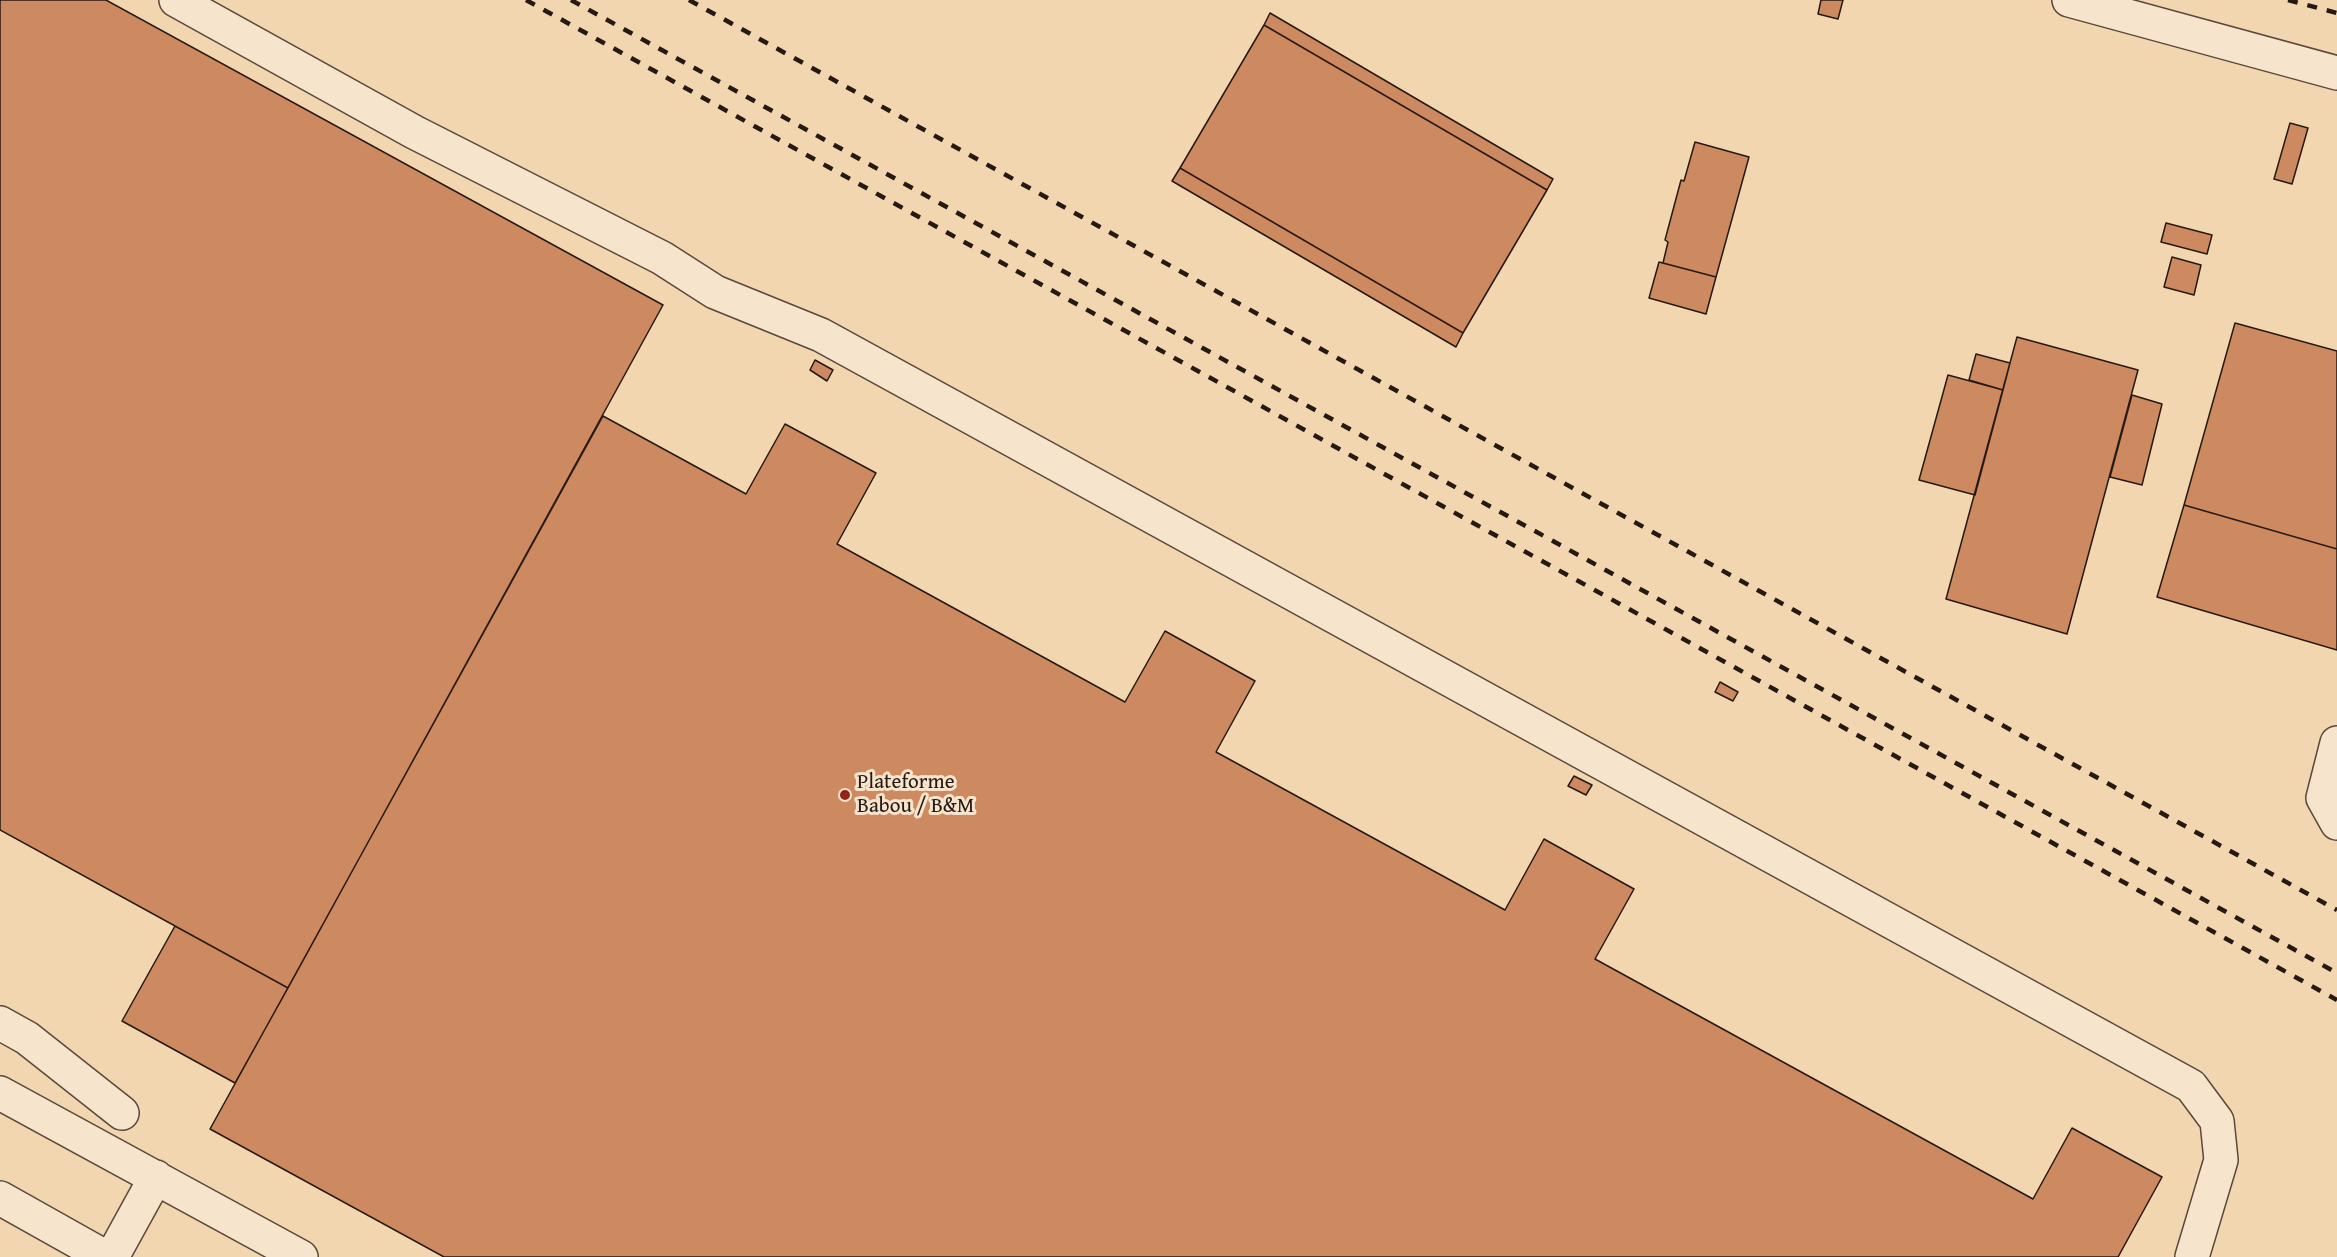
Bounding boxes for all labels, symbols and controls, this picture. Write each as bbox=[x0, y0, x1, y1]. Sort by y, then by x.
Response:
place label: Plateforme Babou / B&M bbox=[857, 770, 974, 820]
marker: Plateforme Babou / B&M bbox=[838, 788, 852, 802]

